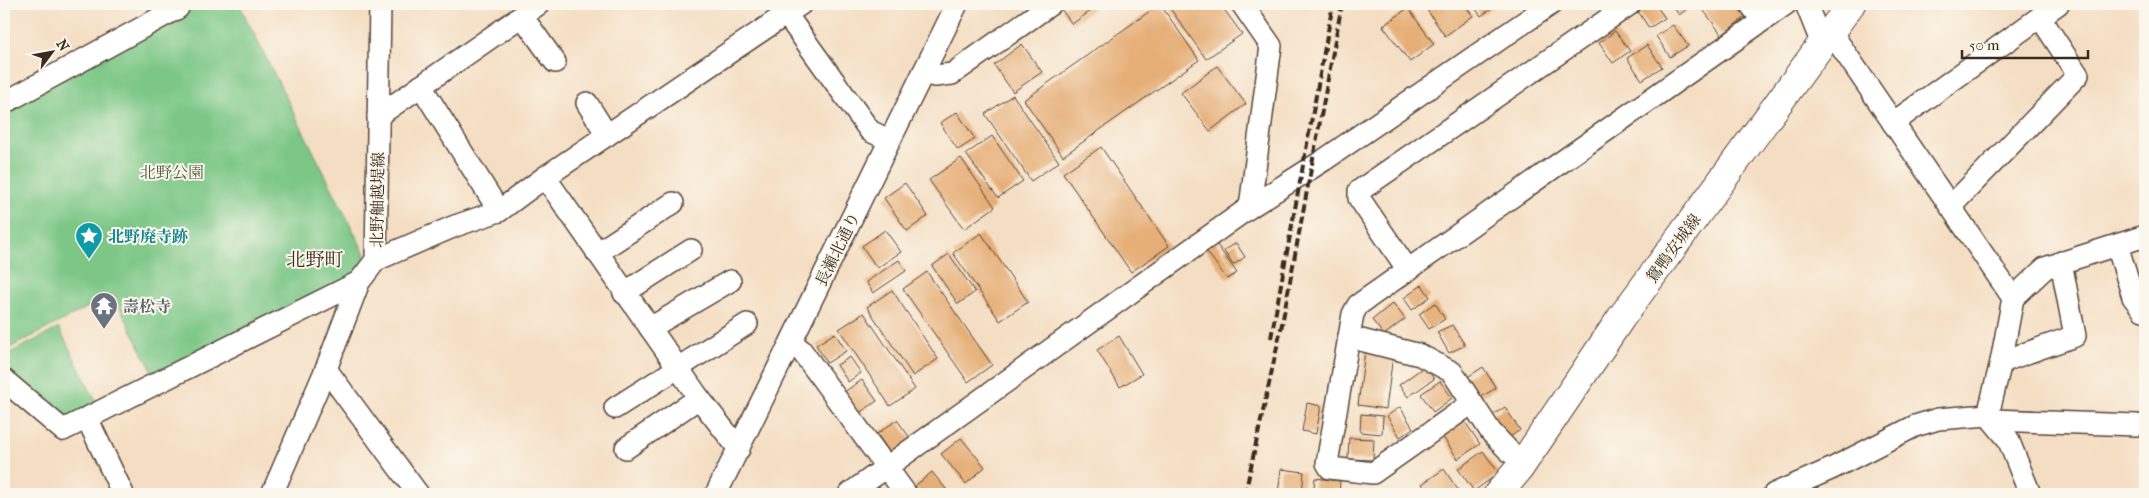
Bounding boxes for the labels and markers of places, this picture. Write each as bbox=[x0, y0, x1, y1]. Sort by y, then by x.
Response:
place icon: 北野廃寺跡 bbox=[74, 221, 104, 260]
place label: 北野廃寺跡 bbox=[108, 227, 188, 246]
temple icon: 壽松寺 bbox=[89, 291, 119, 330]
place label: 壽松寺 bbox=[123, 297, 171, 316]

